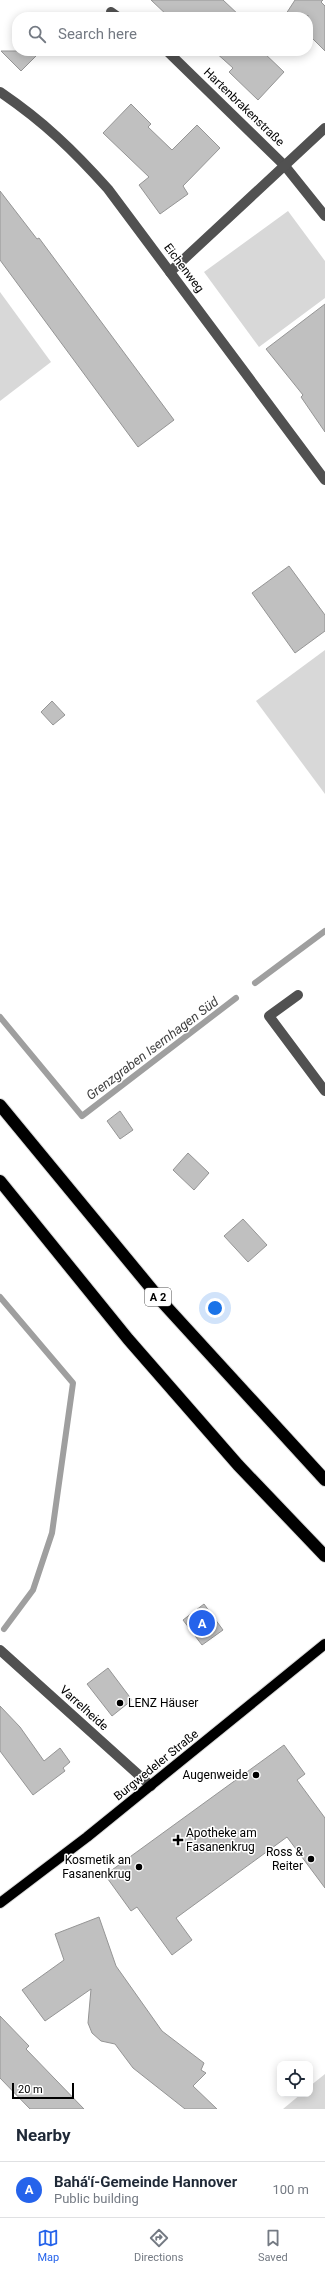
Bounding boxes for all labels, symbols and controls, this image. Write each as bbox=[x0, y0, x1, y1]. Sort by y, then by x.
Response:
search box bbox=[12, 12, 313, 56]
icon: search bbox=[26, 23, 48, 45]
text: Search here bbox=[58, 25, 137, 43]
street label: Hartenbrakenstraße bbox=[201, 65, 287, 149]
street label: Eichenweg bbox=[161, 241, 207, 295]
water label: Grenzgraben Isernhagen Süd bbox=[83, 993, 222, 1103]
road number: A 2 bbox=[145, 1288, 171, 1306]
your location bbox=[205, 1298, 225, 1318]
pin: A bbox=[189, 1608, 215, 1638]
street label: Varrelheide bbox=[57, 1683, 111, 1733]
place label: LENZ Häuser bbox=[128, 1696, 198, 1710]
marker: LENZ Häuser bbox=[115, 1698, 125, 1708]
street label: Burgwedeler Straße bbox=[111, 1727, 201, 1803]
place label: Augenweide bbox=[182, 1768, 248, 1782]
marker: Augenweide bbox=[251, 1770, 261, 1780]
place label: Apotheke am Fasanenkrug bbox=[186, 1826, 257, 1854]
marker: Apotheke am Fasanenkrug bbox=[173, 1835, 183, 1845]
place label: Ross & Reiter bbox=[266, 1845, 304, 1873]
place label: Kosmetik an Fasanenkrug bbox=[62, 1853, 131, 1881]
marker: Ross & Reiter bbox=[306, 1854, 316, 1864]
marker: Kosmetik an Fasanenkrug bbox=[134, 1862, 144, 1872]
map controls bbox=[277, 2061, 313, 2097]
button: locate bbox=[277, 2061, 313, 2097]
scale bar bbox=[12, 2081, 74, 2100]
text: 20 m bbox=[18, 2083, 43, 2096]
text: Nearby bbox=[16, 2125, 71, 2145]
text: Bahá'í-Gemeinde Hannover bbox=[54, 2173, 237, 2191]
text: A bbox=[25, 2182, 33, 2197]
text: 100 m bbox=[272, 2182, 309, 2197]
text: Public building bbox=[54, 2191, 139, 2206]
tab: Map bbox=[37, 2227, 59, 2264]
tab: Directions bbox=[134, 2227, 183, 2264]
tab: Saved bbox=[258, 2227, 288, 2264]

